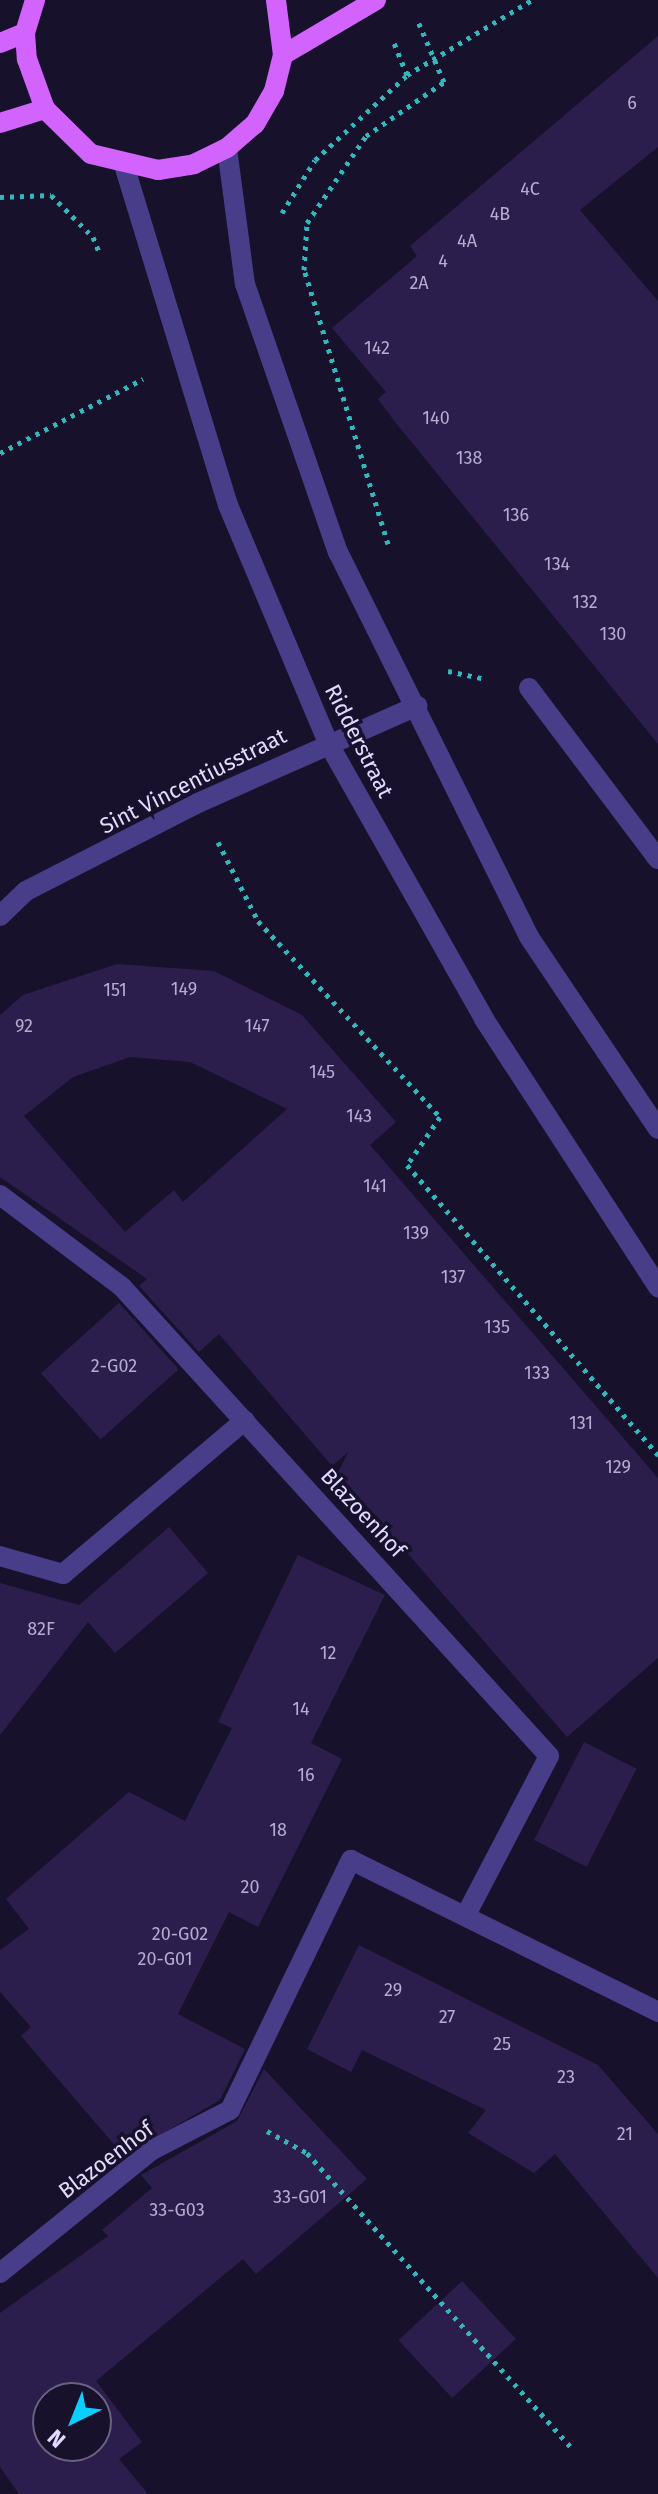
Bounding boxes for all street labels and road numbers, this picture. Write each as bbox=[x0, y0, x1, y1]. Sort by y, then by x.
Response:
street label: Ridderstraat bbox=[319, 680, 399, 802]
street label: Sint Vincentiusstraat bbox=[95, 723, 291, 839]
street label: Blazoenhof bbox=[315, 1463, 411, 1563]
street label: Blazoenhof bbox=[53, 2116, 159, 2204]

